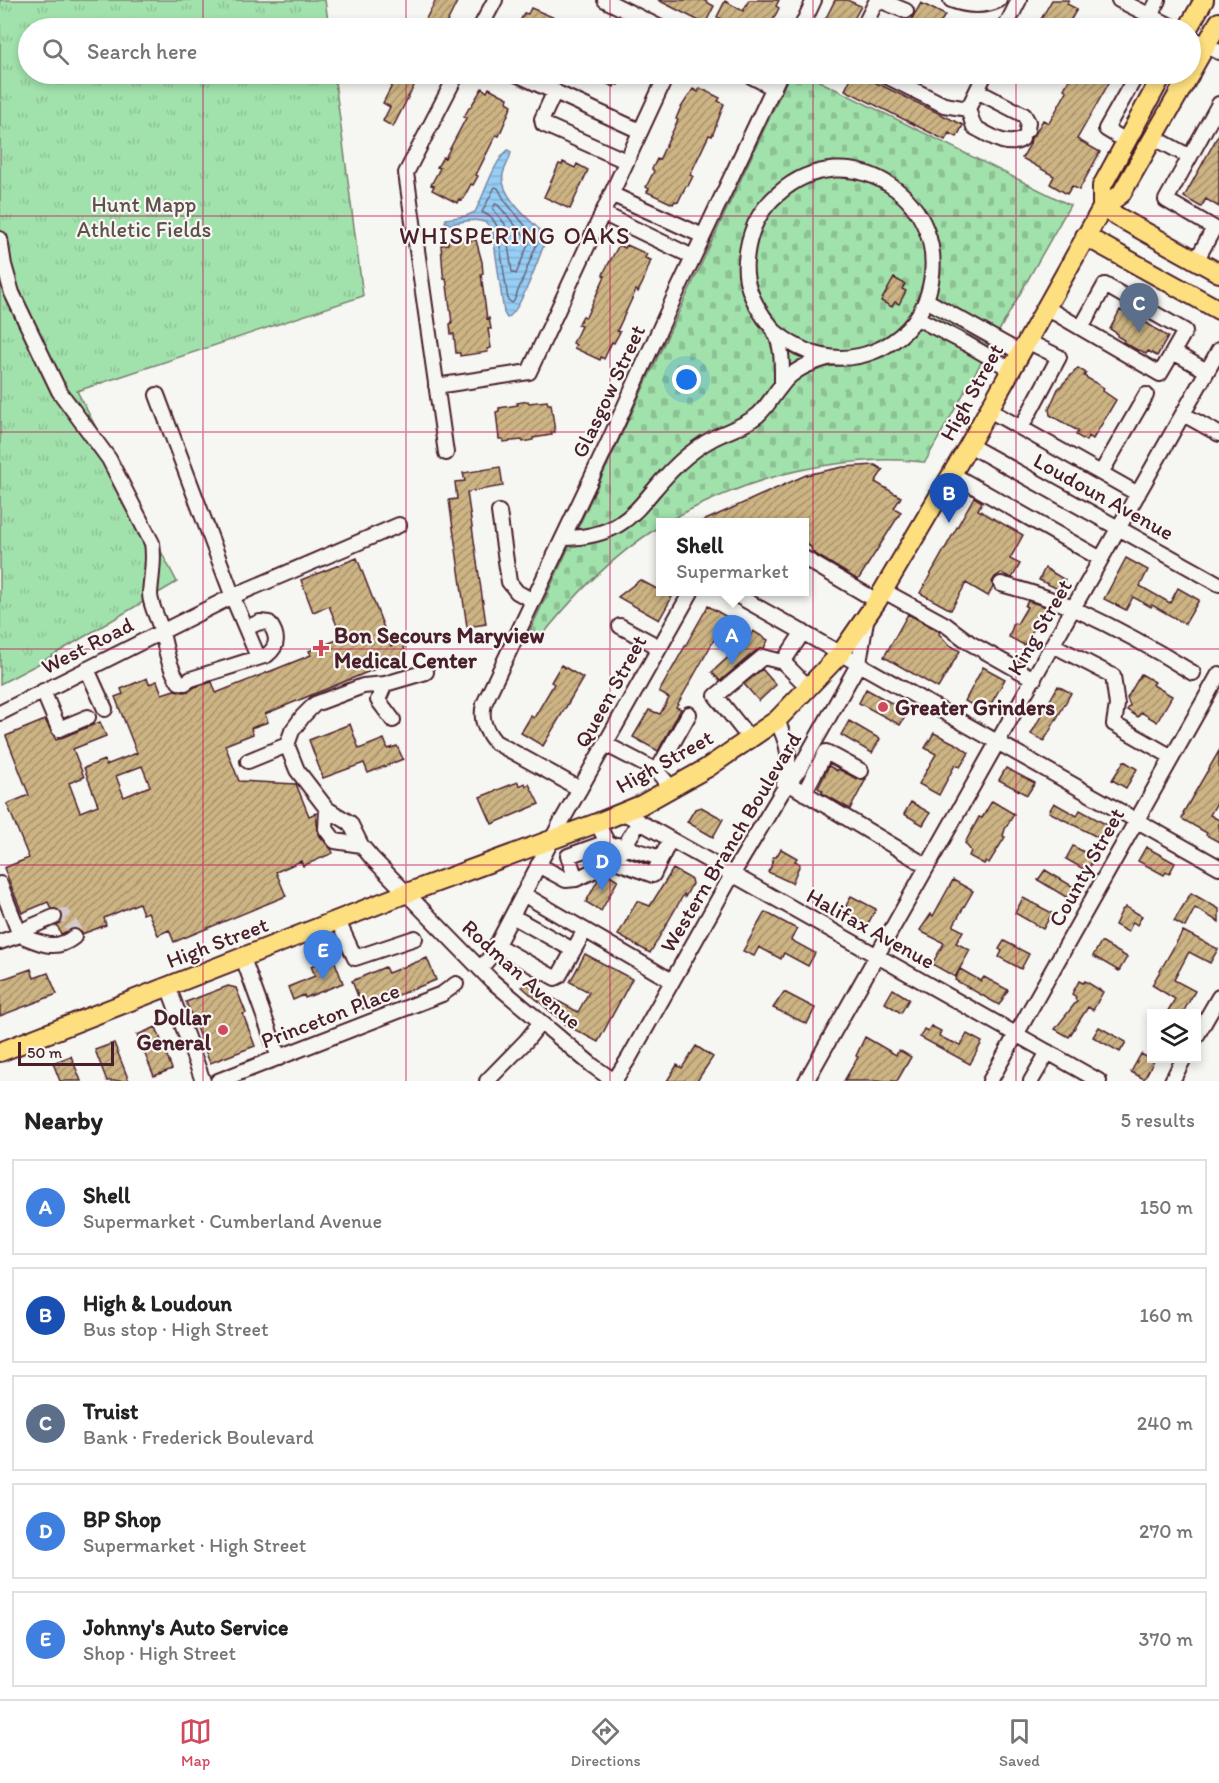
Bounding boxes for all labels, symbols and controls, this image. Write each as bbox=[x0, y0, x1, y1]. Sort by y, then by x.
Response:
search box bbox=[18, 18, 1201, 84]
icon: search bbox=[39, 35, 72, 68]
text: Search here bbox=[87, 38, 197, 65]
park label: Hunt Mapp Athletic Fields bbox=[77, 191, 211, 243]
district label: WHISPERING OAKS bbox=[399, 221, 631, 250]
pin: C bbox=[1120, 284, 1158, 333]
street label: Glasgow Street bbox=[566, 320, 651, 462]
street label: High Street bbox=[934, 339, 1009, 446]
your location bbox=[672, 365, 701, 394]
street label: Loudoun Avenue bbox=[1029, 447, 1179, 546]
pin: B bbox=[930, 474, 968, 523]
popup bbox=[656, 518, 809, 596]
text: Shell bbox=[676, 532, 723, 559]
text: Supermarket bbox=[676, 559, 789, 583]
street label: King Street bbox=[1001, 574, 1078, 680]
street label: West Road bbox=[37, 611, 138, 680]
pin: A bbox=[712, 616, 752, 665]
place label: Bon Secours Maryview Medical Center bbox=[334, 622, 545, 674]
street label: Queen Street bbox=[568, 630, 653, 752]
marker: Bon Secours Maryview Medical Center bbox=[312, 639, 330, 657]
place label: Greater Grinders bbox=[895, 694, 1055, 721]
marker: Greater Grinders bbox=[876, 700, 890, 714]
street label: High Street bbox=[611, 724, 718, 799]
street label: Western Branch Boulevard bbox=[654, 727, 807, 957]
street label: County Street bbox=[1043, 803, 1130, 931]
pin: D bbox=[582, 842, 622, 891]
street label: Halifax Avenue bbox=[802, 882, 940, 975]
street label: High Street bbox=[162, 911, 272, 974]
street label: Rodman Avenue bbox=[456, 914, 587, 1035]
pin: E bbox=[304, 930, 342, 980]
street label: Princeton Place bbox=[257, 977, 403, 1054]
place label: Dollar General bbox=[137, 1004, 212, 1056]
map controls bbox=[1147, 1009, 1201, 1063]
button: layers bbox=[1147, 1009, 1201, 1063]
marker: Dollar General bbox=[216, 1023, 230, 1037]
scale bar bbox=[18, 1039, 114, 1066]
text: 50 m bbox=[27, 1043, 62, 1062]
text: Nearby bbox=[24, 1104, 103, 1136]
text: 5 results bbox=[1121, 1108, 1195, 1132]
text: Shell bbox=[83, 1182, 130, 1209]
text: A bbox=[39, 1195, 52, 1219]
text: 150 m bbox=[1140, 1195, 1193, 1219]
text: Supermarket · Cumberland Avenue bbox=[83, 1209, 382, 1233]
text: High & Loudoun bbox=[83, 1290, 232, 1317]
text: B bbox=[39, 1303, 52, 1327]
text: 160 m bbox=[1140, 1303, 1193, 1327]
text: Bus stop · High Street bbox=[83, 1317, 269, 1341]
text: Truist bbox=[83, 1398, 138, 1425]
text: C bbox=[39, 1411, 52, 1435]
text: 240 m bbox=[1137, 1411, 1193, 1435]
text: Bank · Frederick Boulevard bbox=[83, 1425, 314, 1449]
text: BP Shop bbox=[83, 1506, 161, 1533]
text: D bbox=[39, 1519, 52, 1543]
text: 270 m bbox=[1139, 1519, 1193, 1543]
text: Supermarket · High Street bbox=[83, 1533, 306, 1557]
text: Johnny's Auto Service bbox=[83, 1614, 289, 1641]
text: E bbox=[40, 1627, 51, 1651]
text: 370 m bbox=[1139, 1627, 1193, 1651]
text: Shop · High Street bbox=[83, 1641, 236, 1665]
tab: Map bbox=[179, 1715, 212, 1770]
tab: Directions bbox=[570, 1715, 641, 1770]
tab: Saved bbox=[999, 1715, 1040, 1770]

